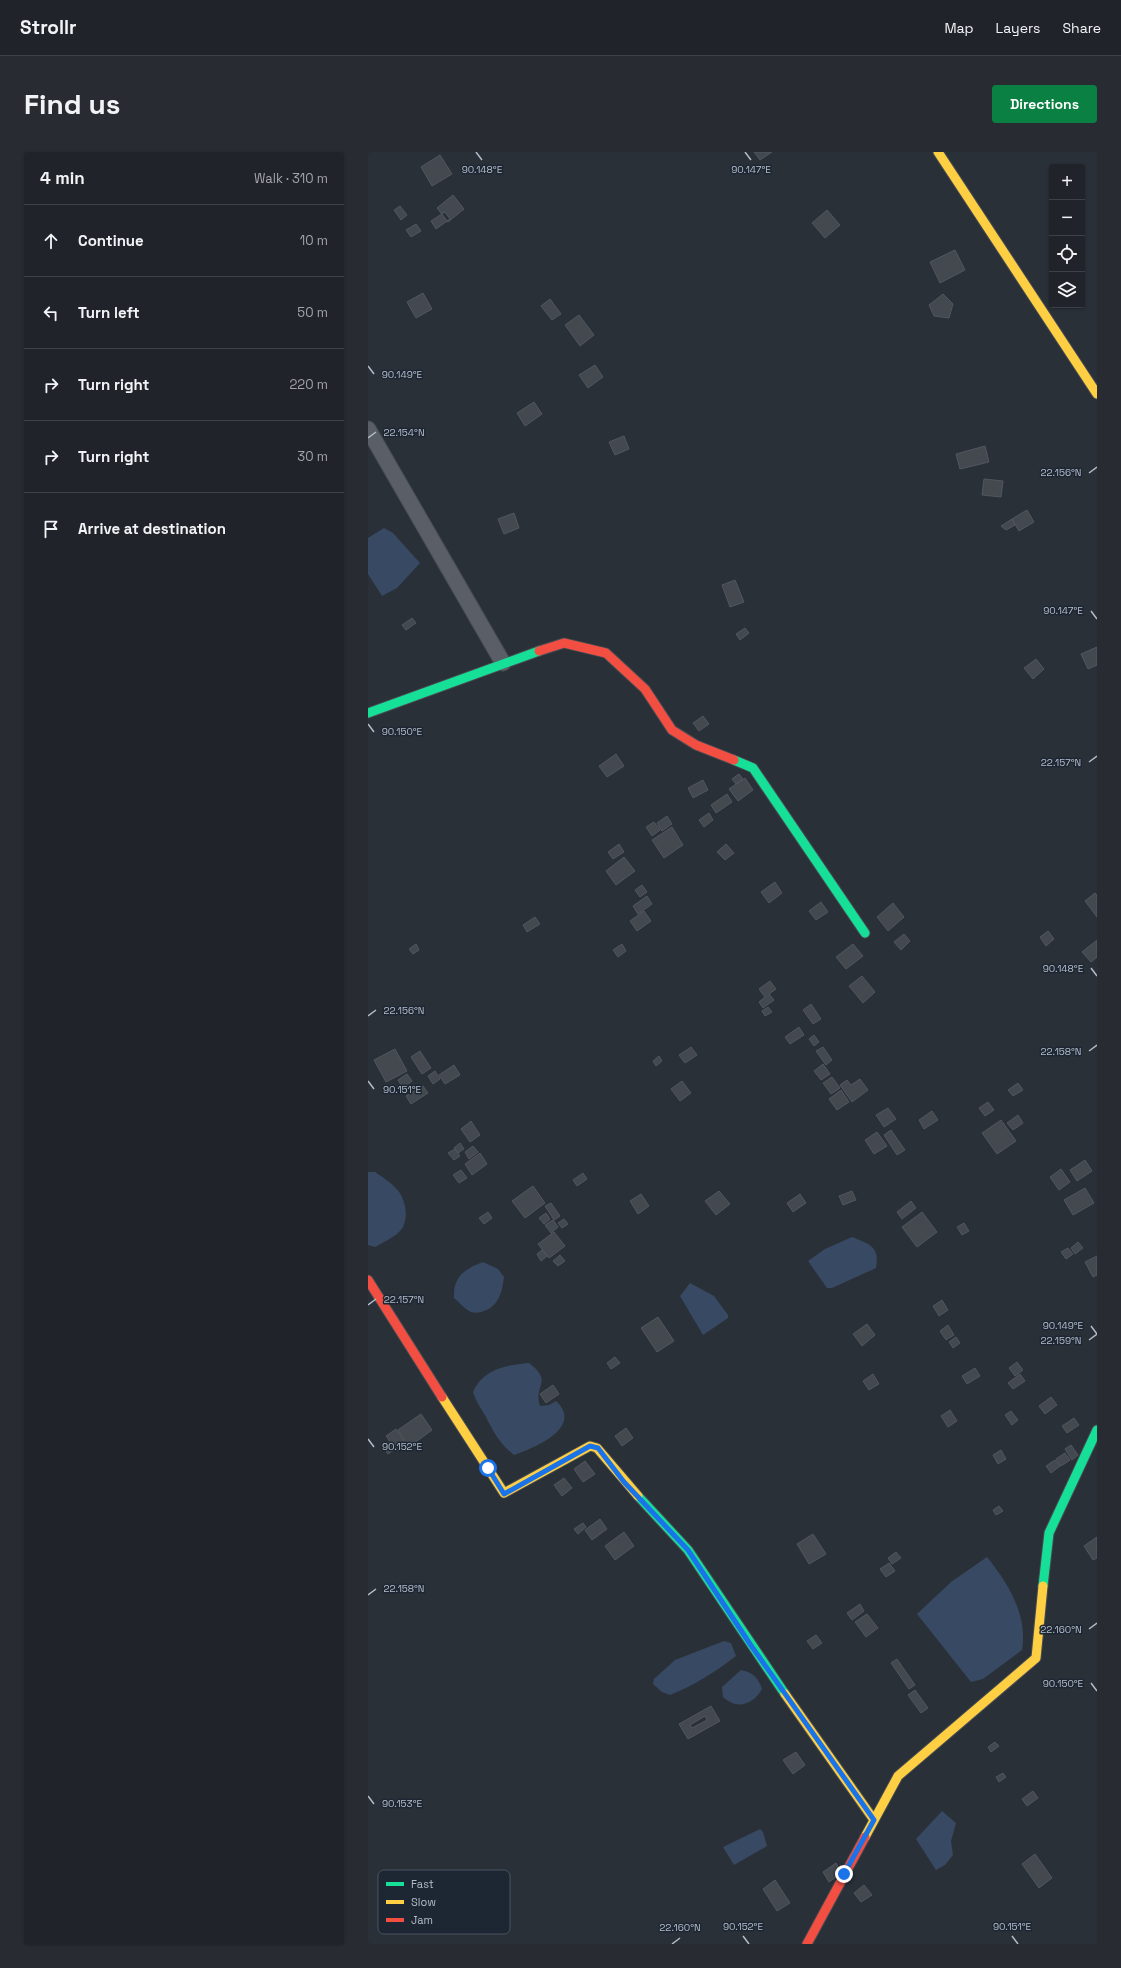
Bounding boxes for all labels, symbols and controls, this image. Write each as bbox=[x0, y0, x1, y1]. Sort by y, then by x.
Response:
text: Strollr bbox=[20, 15, 77, 40]
text: Map bbox=[944, 19, 974, 37]
text: Layers bbox=[996, 19, 1040, 37]
text: Share bbox=[1062, 19, 1101, 37]
button: Directions bbox=[992, 85, 1097, 123]
text: Find us bbox=[24, 86, 121, 122]
text: 90.148°E bbox=[462, 163, 503, 176]
text: 90.147°E bbox=[731, 163, 771, 176]
map controls bbox=[1049, 164, 1085, 308]
button: + bbox=[1049, 164, 1085, 200]
text: 4 min bbox=[40, 167, 85, 189]
text: Walk · 310 m bbox=[254, 170, 328, 187]
button: − bbox=[1049, 200, 1085, 236]
icon: ahead bbox=[40, 230, 62, 252]
text: Continue bbox=[78, 231, 144, 250]
text: 10 m bbox=[300, 232, 328, 249]
button: locate bbox=[1049, 236, 1085, 272]
button: layers bbox=[1049, 272, 1085, 308]
icon: left bbox=[40, 302, 62, 324]
text: Turn left bbox=[78, 303, 140, 322]
text: 50 m bbox=[297, 304, 328, 321]
text: 90.149°E bbox=[382, 368, 423, 381]
icon: right bbox=[40, 374, 62, 396]
text: Turn right bbox=[78, 375, 149, 394]
text: 220 m bbox=[289, 376, 328, 393]
text: 22.154°N bbox=[383, 426, 425, 439]
icon: right bbox=[40, 446, 62, 468]
text: Turn right bbox=[78, 447, 149, 466]
text: 30 m bbox=[297, 448, 328, 465]
text: 22.156°N bbox=[1041, 466, 1081, 479]
icon: arrive bbox=[40, 518, 62, 540]
text: Arrive at destination bbox=[78, 519, 226, 538]
text: 90.147°E bbox=[1043, 604, 1083, 617]
text: 90.150°E bbox=[382, 725, 423, 738]
text: 22.157°N bbox=[1041, 756, 1081, 769]
text: 90.148°E bbox=[1043, 962, 1084, 975]
text: 22.156°N bbox=[384, 1004, 424, 1017]
text: 22.158°N bbox=[1040, 1045, 1082, 1058]
text: 90.151°E bbox=[383, 1083, 421, 1096]
text: 22.157°N bbox=[384, 1293, 424, 1306]
text: 90.149°E bbox=[1043, 1319, 1084, 1332]
text: 22.159°N bbox=[1041, 1334, 1081, 1347]
text: 90.152°E bbox=[382, 1440, 422, 1453]
route start bbox=[479, 1459, 497, 1477]
text: 22.158°N bbox=[383, 1582, 425, 1595]
text: 22.160°N bbox=[1040, 1623, 1082, 1636]
text: 90.150°E bbox=[1043, 1677, 1084, 1690]
text: 90.153°E bbox=[382, 1797, 422, 1810]
route end bbox=[835, 1865, 853, 1883]
legend bbox=[378, 1870, 510, 1934]
text: Fast bbox=[411, 1877, 434, 1891]
text: Slow bbox=[411, 1895, 436, 1909]
text: Jam bbox=[411, 1913, 433, 1927]
text: 90.152°E bbox=[723, 1920, 763, 1933]
text: 90.151°E bbox=[993, 1920, 1031, 1933]
text: 22.160°N bbox=[659, 1921, 701, 1934]

